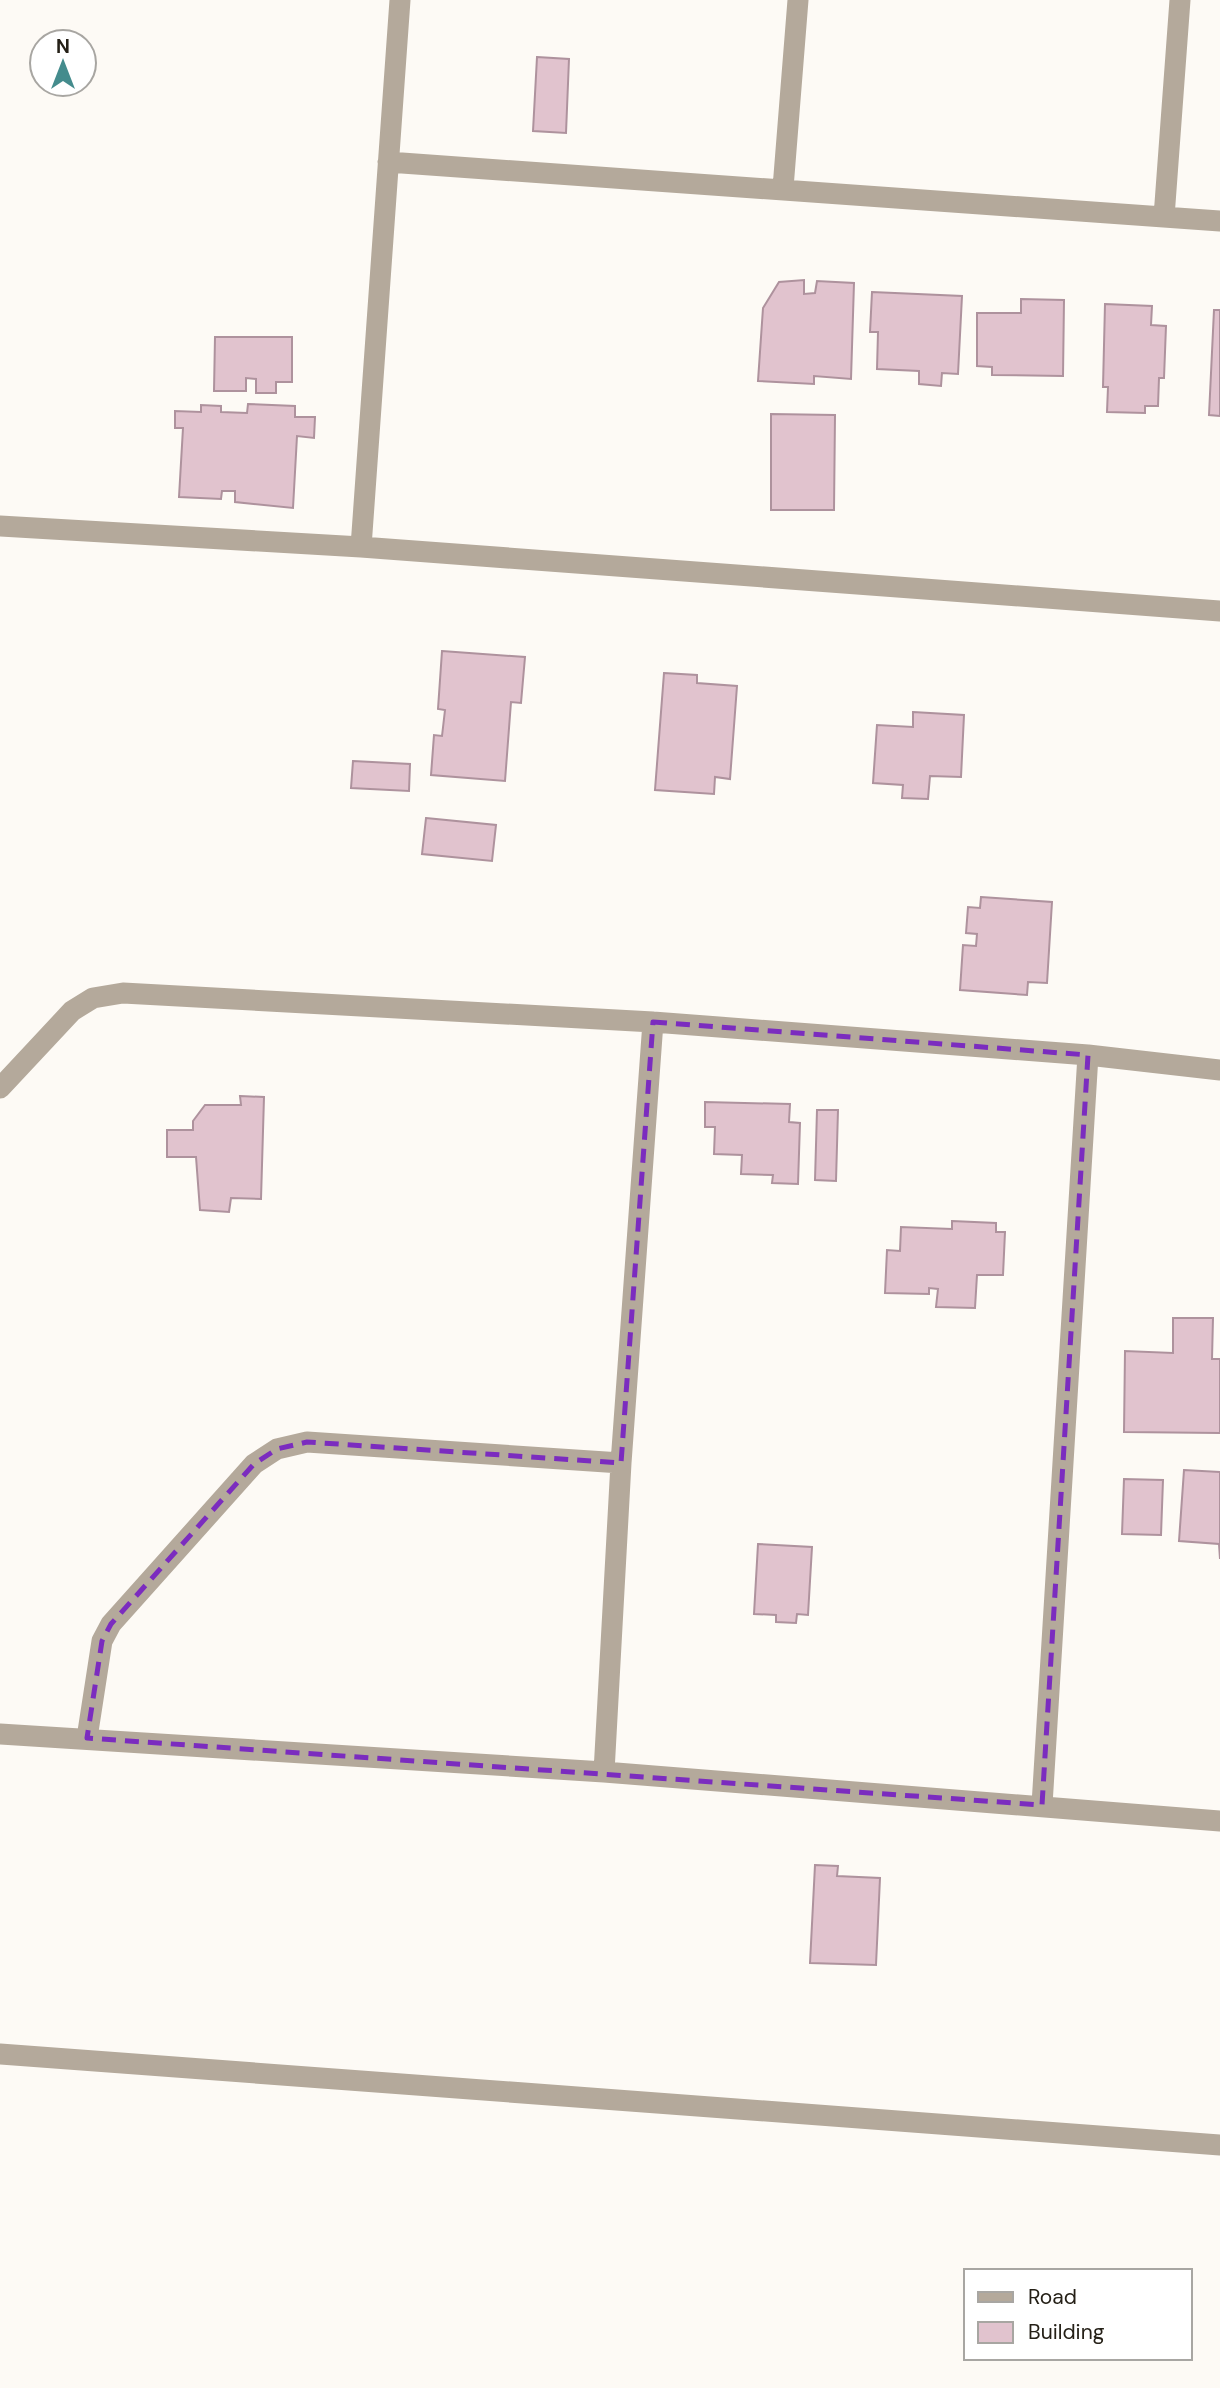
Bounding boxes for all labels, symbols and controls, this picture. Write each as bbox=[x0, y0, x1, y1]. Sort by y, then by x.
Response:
north arrow bbox=[28, 28, 98, 98]
text: N bbox=[56, 34, 70, 59]
legend bbox=[964, 2269, 1192, 2360]
text: Road bbox=[1028, 2283, 1077, 2311]
text: Building bbox=[1028, 2318, 1105, 2346]

